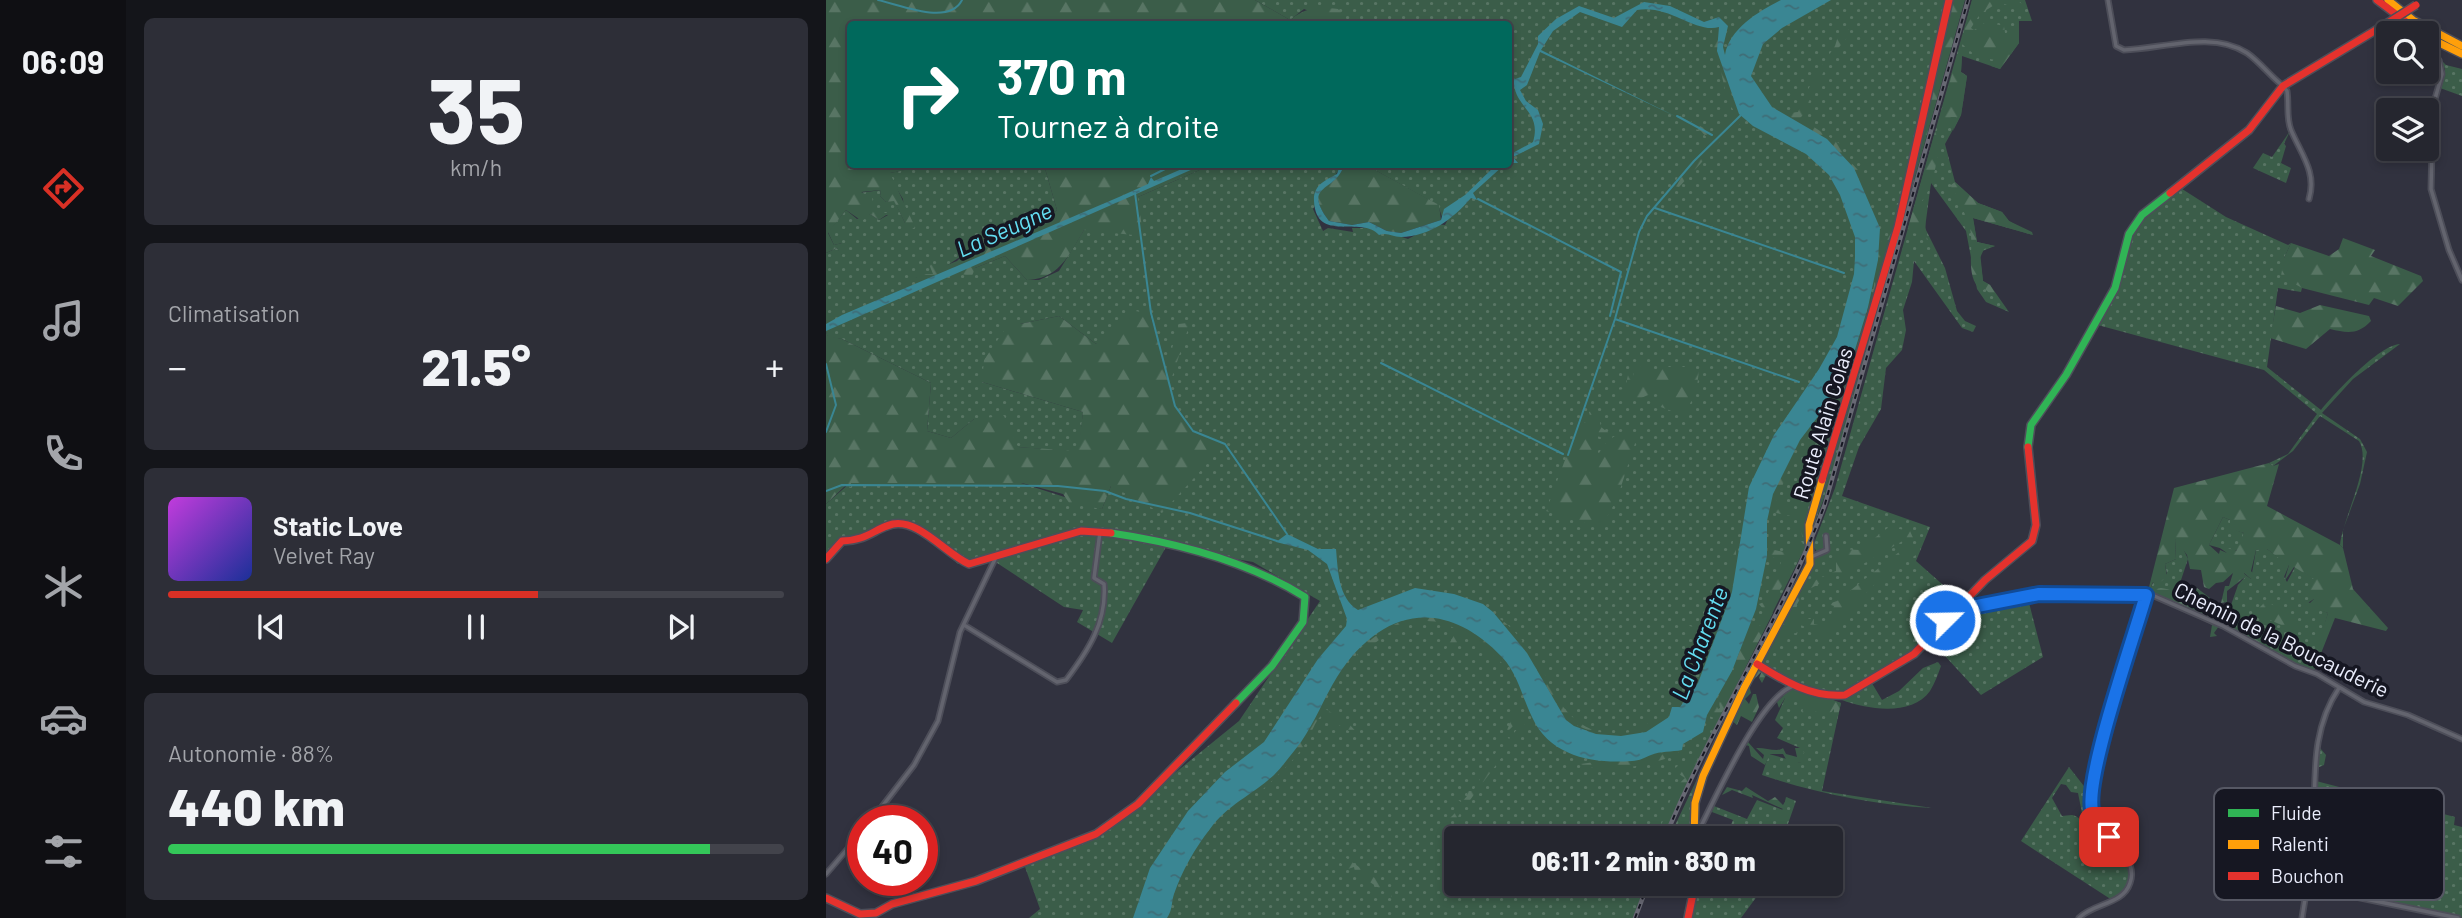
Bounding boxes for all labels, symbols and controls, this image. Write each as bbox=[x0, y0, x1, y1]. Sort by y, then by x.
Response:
map controls bbox=[2376, 21, 2439, 161]
button: search bbox=[2376, 21, 2439, 84]
text: 06:09 bbox=[22, 42, 104, 80]
text: 370 m bbox=[997, 46, 1126, 105]
icon: right bbox=[882, 49, 973, 140]
text: 35 bbox=[427, 53, 525, 162]
button: layers bbox=[2376, 98, 2439, 161]
text: Tournez à droite bbox=[997, 106, 1219, 144]
text: km/h bbox=[450, 153, 502, 181]
icon: directions bbox=[39, 164, 88, 213]
water label: La Seugne bbox=[952, 195, 1056, 263]
icon: music bbox=[39, 296, 88, 345]
text: Climatisation bbox=[168, 299, 300, 327]
text: 21.5° bbox=[421, 334, 531, 396]
text: − bbox=[168, 343, 187, 389]
text: + bbox=[765, 343, 784, 389]
street label: Route Alain Colas bbox=[1787, 344, 1857, 502]
icon: phone bbox=[39, 429, 88, 478]
text: Static Love bbox=[273, 510, 403, 541]
text: Velvet Ray bbox=[273, 541, 375, 569]
icon: climate bbox=[39, 562, 88, 611]
street label: Chemin de la Boucauderie bbox=[2171, 576, 2393, 702]
water label: La Charente bbox=[1665, 583, 1733, 703]
position arrow bbox=[1908, 583, 1982, 657]
icon: previous bbox=[252, 608, 290, 646]
icon: pause bbox=[457, 608, 495, 646]
icon: next bbox=[662, 608, 700, 646]
icon: car bbox=[39, 694, 88, 743]
text: Autonomie · 88% bbox=[168, 739, 334, 767]
text: 440 km bbox=[168, 774, 345, 836]
legend bbox=[2214, 788, 2444, 900]
text: Fluide bbox=[2271, 801, 2322, 824]
speed limit sign: 40 bbox=[847, 805, 938, 896]
pin bbox=[2079, 807, 2139, 867]
icon: arrive bbox=[2090, 818, 2128, 856]
icon: filters bbox=[39, 827, 88, 876]
text: Ralenti bbox=[2271, 832, 2329, 855]
text: 06:11 · 2 min · 830 m bbox=[1531, 845, 1756, 876]
text: Bouchon bbox=[2271, 864, 2344, 887]

